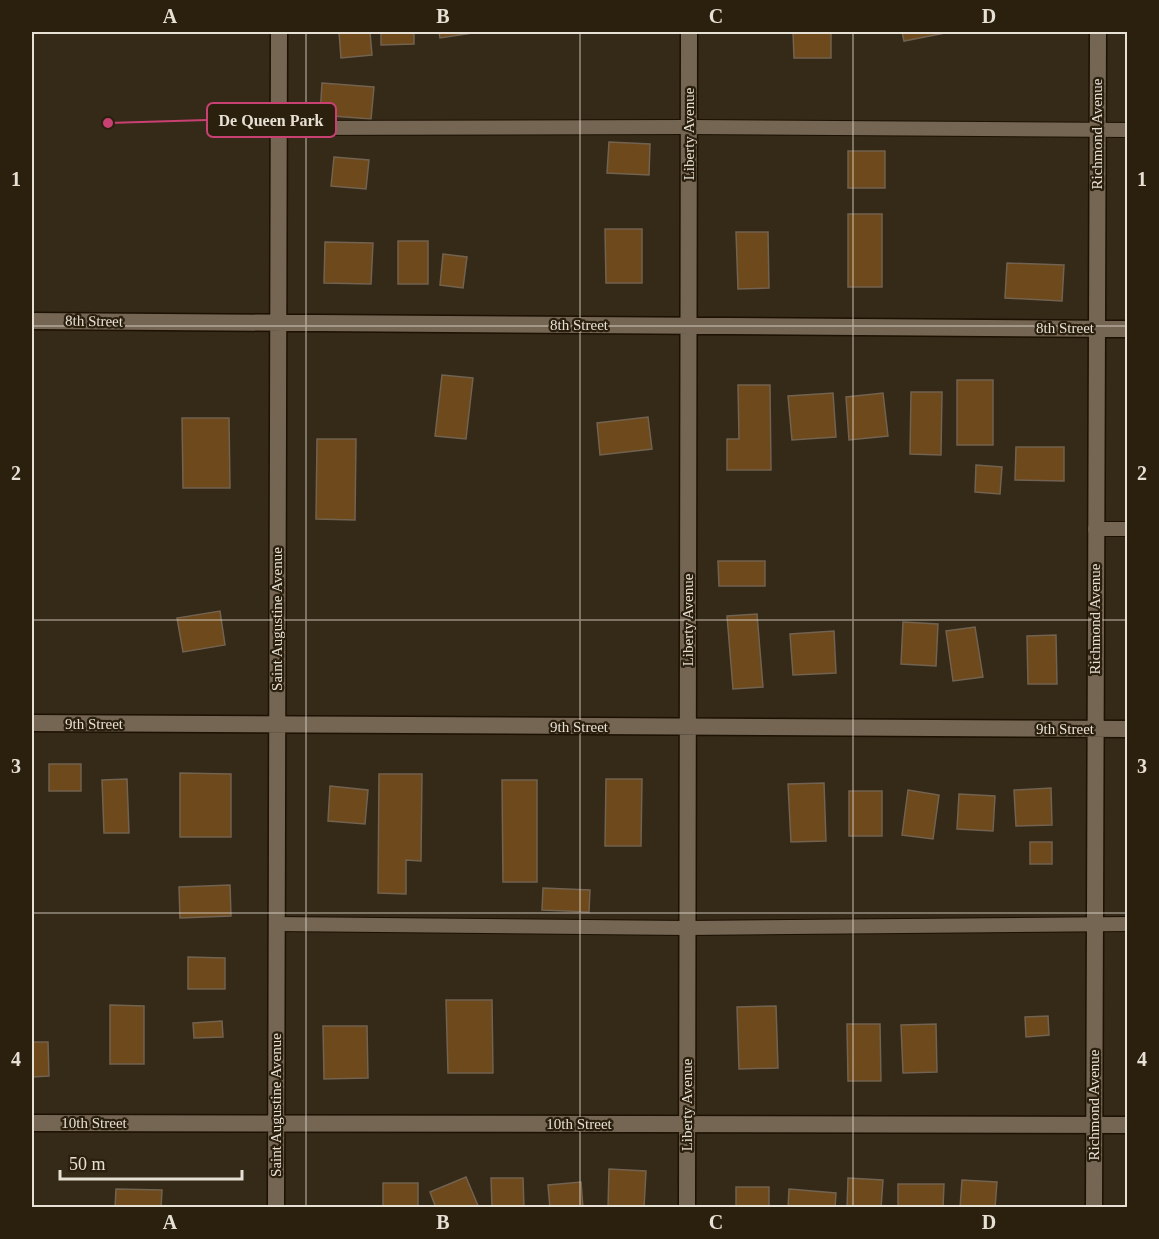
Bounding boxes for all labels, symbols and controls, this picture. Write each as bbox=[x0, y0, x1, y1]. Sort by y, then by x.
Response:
text: A bbox=[163, 5, 178, 27]
text: B bbox=[436, 5, 450, 27]
text: C bbox=[709, 5, 723, 27]
text: D bbox=[982, 5, 996, 27]
street label: Richmond Avenue bbox=[1089, 78, 1105, 189]
street label: Liberty Avenue bbox=[681, 87, 697, 180]
callout: De Queen Park bbox=[207, 103, 336, 137]
text: De Queen Park bbox=[219, 112, 324, 129]
text: 1 bbox=[11, 168, 21, 190]
text: 1 bbox=[1137, 168, 1147, 190]
street label: 8th Street bbox=[65, 312, 124, 330]
street label: 8th Street bbox=[550, 317, 609, 333]
street label: 8th Street bbox=[1036, 320, 1095, 336]
text: 2 bbox=[11, 462, 21, 484]
text: 2 bbox=[1137, 462, 1147, 484]
street label: Saint Augustine Avenue bbox=[269, 547, 285, 691]
street label: Richmond Avenue bbox=[1087, 563, 1103, 674]
street label: Liberty Avenue bbox=[680, 573, 696, 666]
street label: 9th Street bbox=[65, 716, 124, 732]
street label: 9th Street bbox=[550, 719, 609, 735]
street label: 9th Street bbox=[1036, 721, 1095, 737]
text: 3 bbox=[11, 755, 21, 777]
text: 3 bbox=[1137, 755, 1147, 777]
street label: Saint Augustine Avenue bbox=[268, 1033, 284, 1177]
text: 4 bbox=[11, 1048, 21, 1070]
text: 4 bbox=[1137, 1048, 1147, 1070]
street label: Richmond Avenue bbox=[1086, 1049, 1102, 1160]
street label: Liberty Avenue bbox=[679, 1058, 695, 1151]
street label: 10th Street bbox=[61, 1115, 128, 1131]
street label: 10th Street bbox=[546, 1116, 613, 1132]
scale bar bbox=[60, 1143, 242, 1181]
text: 50 m bbox=[69, 1154, 106, 1174]
text: A bbox=[163, 1211, 178, 1233]
text: B bbox=[436, 1211, 450, 1233]
text: C bbox=[709, 1211, 723, 1233]
text: D bbox=[982, 1211, 996, 1233]

